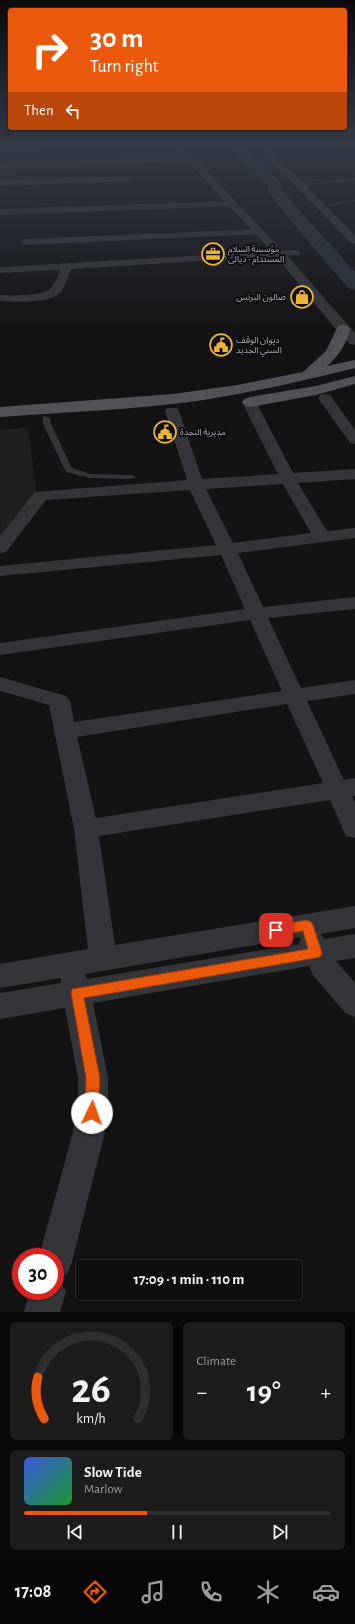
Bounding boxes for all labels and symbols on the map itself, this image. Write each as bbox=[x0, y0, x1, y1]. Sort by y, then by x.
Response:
office icon: مؤسسة السلام المستدام - ديالى bbox=[200, 241, 226, 267]
place label: مؤسسة السلام المستدام - ديالى bbox=[228, 245, 284, 266]
shop icon: صالون البرنس bbox=[289, 284, 315, 310]
place label: صالون البرنس bbox=[236, 293, 286, 303]
public building icon: ديوان الوقف السني الجديد bbox=[208, 332, 234, 358]
place label: ديوان الوقف السني الجديد bbox=[236, 336, 282, 357]
public building icon: مديرية النجدة bbox=[152, 419, 178, 445]
place label: مديرية النجدة bbox=[180, 428, 226, 438]
pin bbox=[259, 913, 293, 947]
position arrow bbox=[71, 1092, 113, 1134]
speed limit sign: 30 bbox=[12, 1248, 64, 1300]

